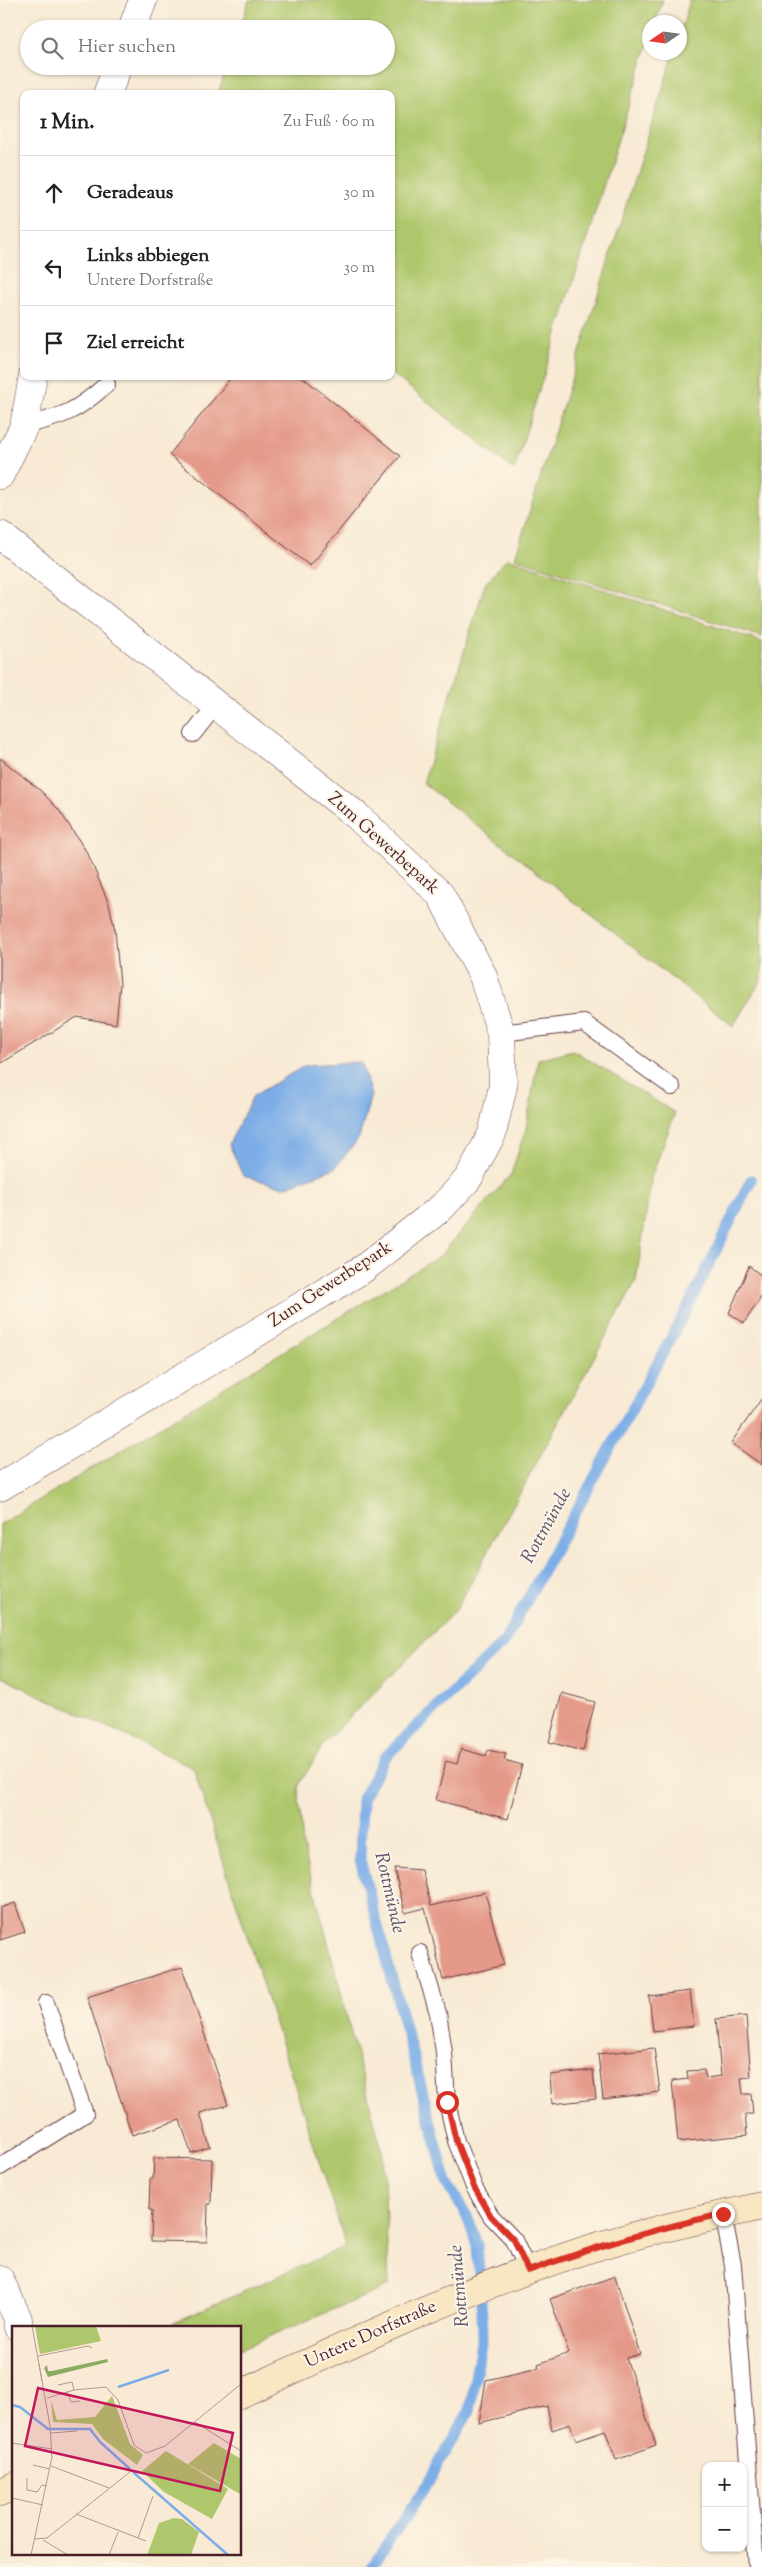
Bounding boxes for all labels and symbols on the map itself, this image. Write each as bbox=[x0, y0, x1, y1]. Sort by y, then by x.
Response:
north arrow bbox=[642, 15, 687, 60]
street label: Zum Gewerbepark bbox=[321, 787, 445, 901]
street label: Zum Gewerbepark bbox=[264, 1235, 398, 1335]
water label: Rottmünde bbox=[515, 1483, 579, 1569]
water label: Rottmünde bbox=[367, 1850, 412, 1937]
route start bbox=[436, 2091, 459, 2114]
route end bbox=[712, 2203, 735, 2226]
water label: Rottmünde bbox=[443, 2243, 477, 2328]
street label: Untere Dorfstraße bbox=[301, 2294, 441, 2376]
inset map bbox=[12, 2326, 241, 2554]

